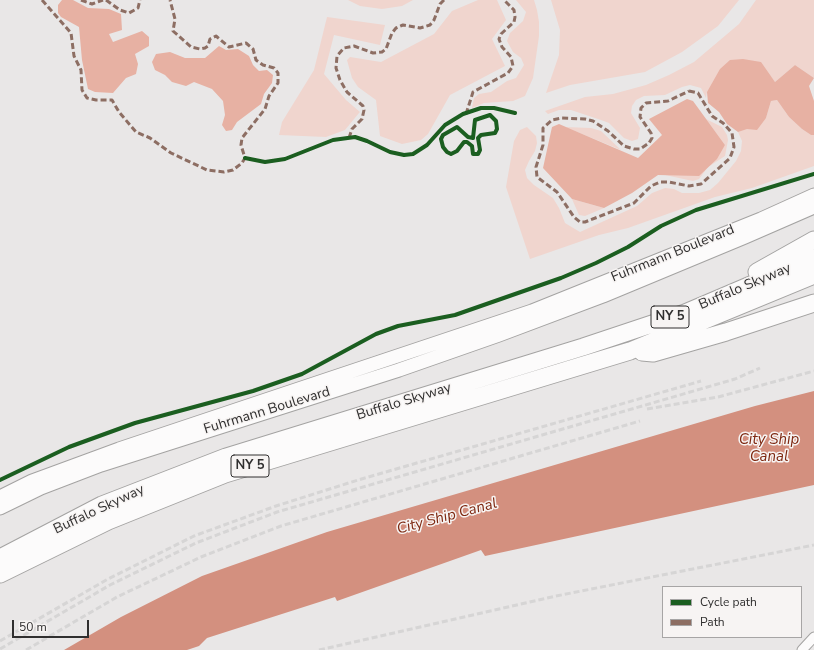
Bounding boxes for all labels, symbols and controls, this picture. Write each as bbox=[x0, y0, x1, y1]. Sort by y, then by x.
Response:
street label: Fuhrmann Boulevard bbox=[609, 222, 737, 286]
street label: Buffalo Skyway bbox=[697, 260, 793, 314]
road number: NY 5 bbox=[651, 306, 689, 328]
street label: Buffalo Skyway bbox=[355, 380, 453, 424]
street label: Fuhrmann Boulevard bbox=[202, 384, 332, 438]
water label: City Ship Canal bbox=[739, 431, 799, 466]
road number: NY 5 bbox=[231, 455, 269, 477]
street label: Buffalo Skyway bbox=[51, 482, 147, 538]
water label: City Ship Canal bbox=[395, 495, 499, 539]
legend bbox=[662, 586, 802, 638]
text: Cycle path bbox=[700, 594, 757, 610]
scale bar bbox=[14, 612, 91, 638]
text: Path bbox=[700, 614, 725, 630]
text: 50 m bbox=[19, 619, 47, 635]

